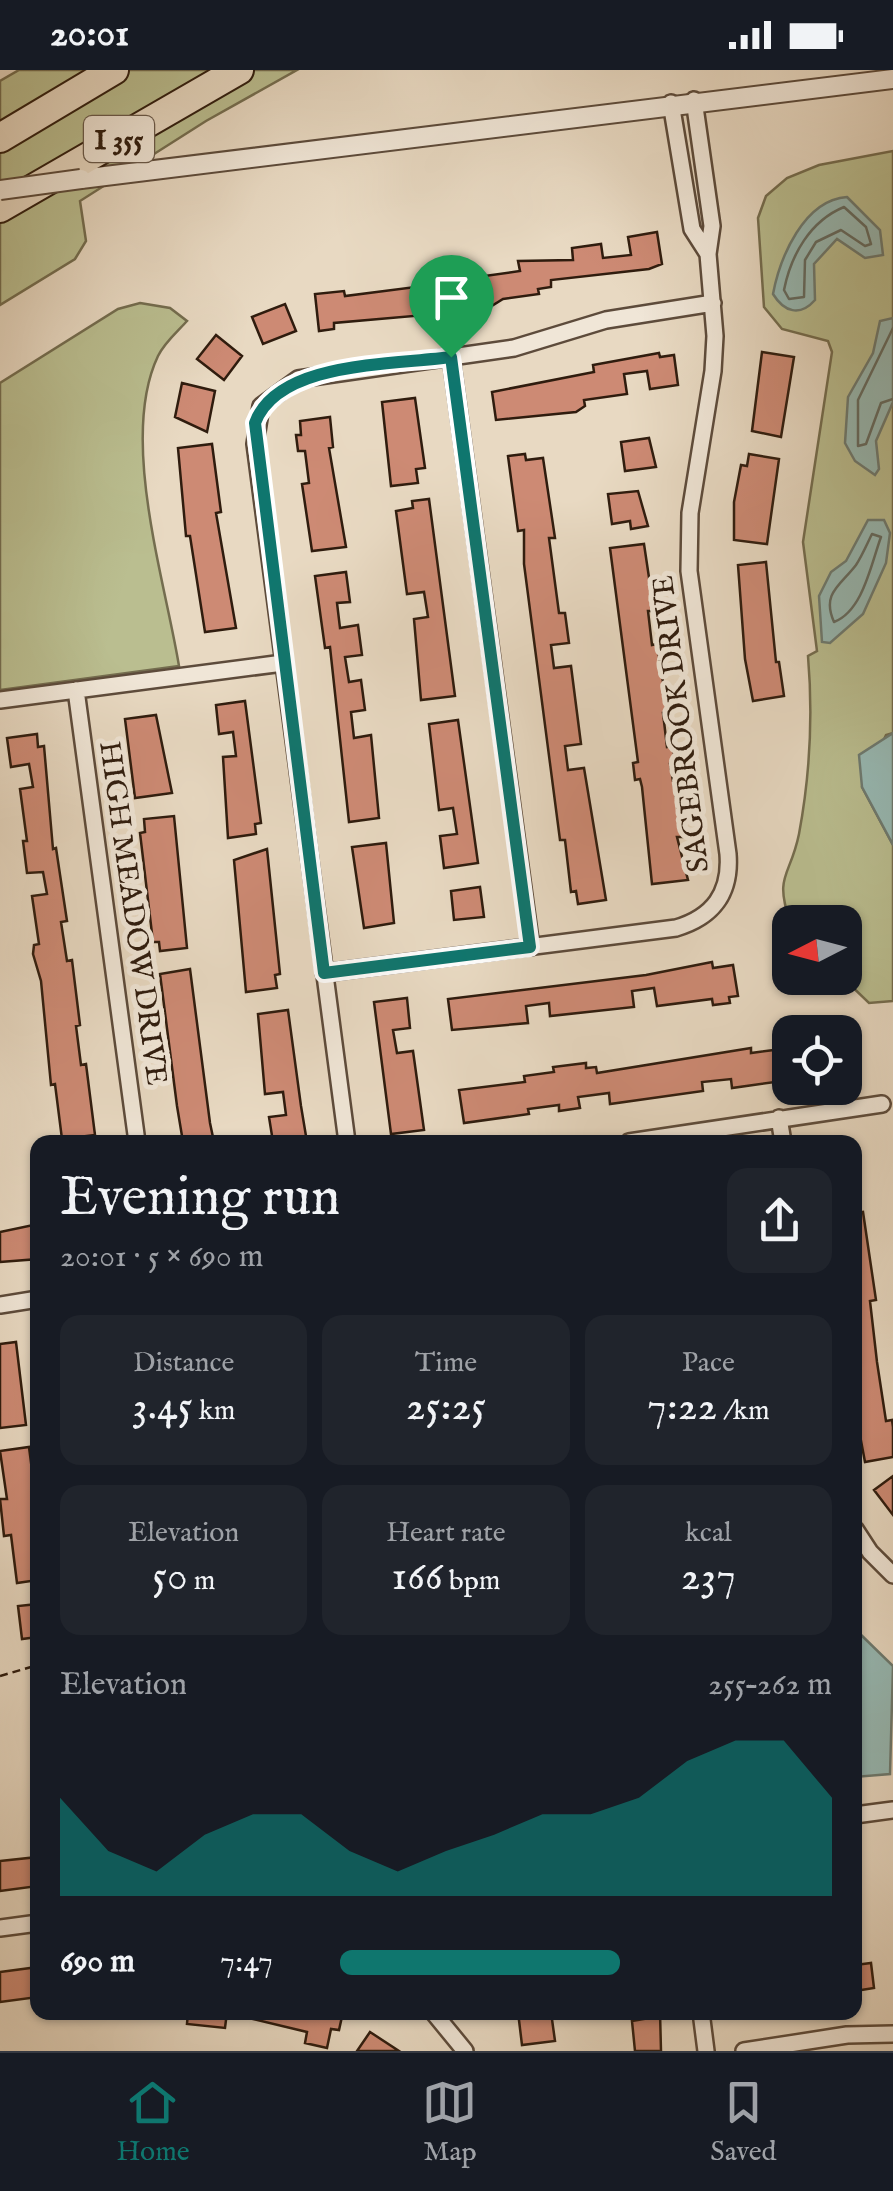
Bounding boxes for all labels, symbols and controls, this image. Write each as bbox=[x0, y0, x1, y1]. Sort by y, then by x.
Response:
text: 20:01 bbox=[50, 11, 129, 59]
road number: I 355 bbox=[84, 116, 154, 162]
pin bbox=[409, 255, 494, 358]
icon: arrive bbox=[424, 270, 479, 325]
street label: SAGEBROOK DRIVE bbox=[645, 573, 719, 874]
street label: HIGH MEADOW DRIVE bbox=[89, 739, 175, 1088]
north arrow bbox=[772, 905, 862, 995]
map controls bbox=[772, 905, 862, 1105]
button: locate bbox=[772, 1015, 862, 1105]
text: Evening run bbox=[60, 1164, 340, 1234]
button: share bbox=[727, 1168, 832, 1273]
text: 20:01 · 5 × 690 m bbox=[60, 1237, 263, 1278]
text: Distance bbox=[133, 1346, 234, 1381]
text: Time bbox=[415, 1346, 477, 1381]
text: Pace bbox=[682, 1346, 735, 1381]
text: 3.45 bbox=[132, 1381, 193, 1434]
text: 25:25 bbox=[406, 1381, 486, 1434]
text: 7:22 bbox=[647, 1381, 717, 1434]
text: km bbox=[193, 1394, 235, 1429]
text: /km bbox=[717, 1394, 770, 1429]
text: Elevation bbox=[128, 1516, 239, 1551]
text: Heart rate bbox=[386, 1516, 506, 1551]
text: kcal bbox=[685, 1516, 732, 1551]
text: 50 bbox=[152, 1551, 188, 1604]
text: 166 bbox=[392, 1551, 443, 1604]
text: 237 bbox=[681, 1551, 736, 1604]
text: m bbox=[188, 1564, 215, 1599]
text: bpm bbox=[443, 1564, 500, 1599]
text: Elevation bbox=[60, 1665, 187, 1706]
text: 255–262 m bbox=[708, 1665, 832, 1706]
text: 690 m bbox=[60, 1942, 135, 1983]
text: 7:47 bbox=[220, 1942, 273, 1983]
tab: Home bbox=[116, 2075, 190, 2170]
tab: Map bbox=[422, 2075, 477, 2170]
tab: Saved bbox=[710, 2075, 777, 2170]

